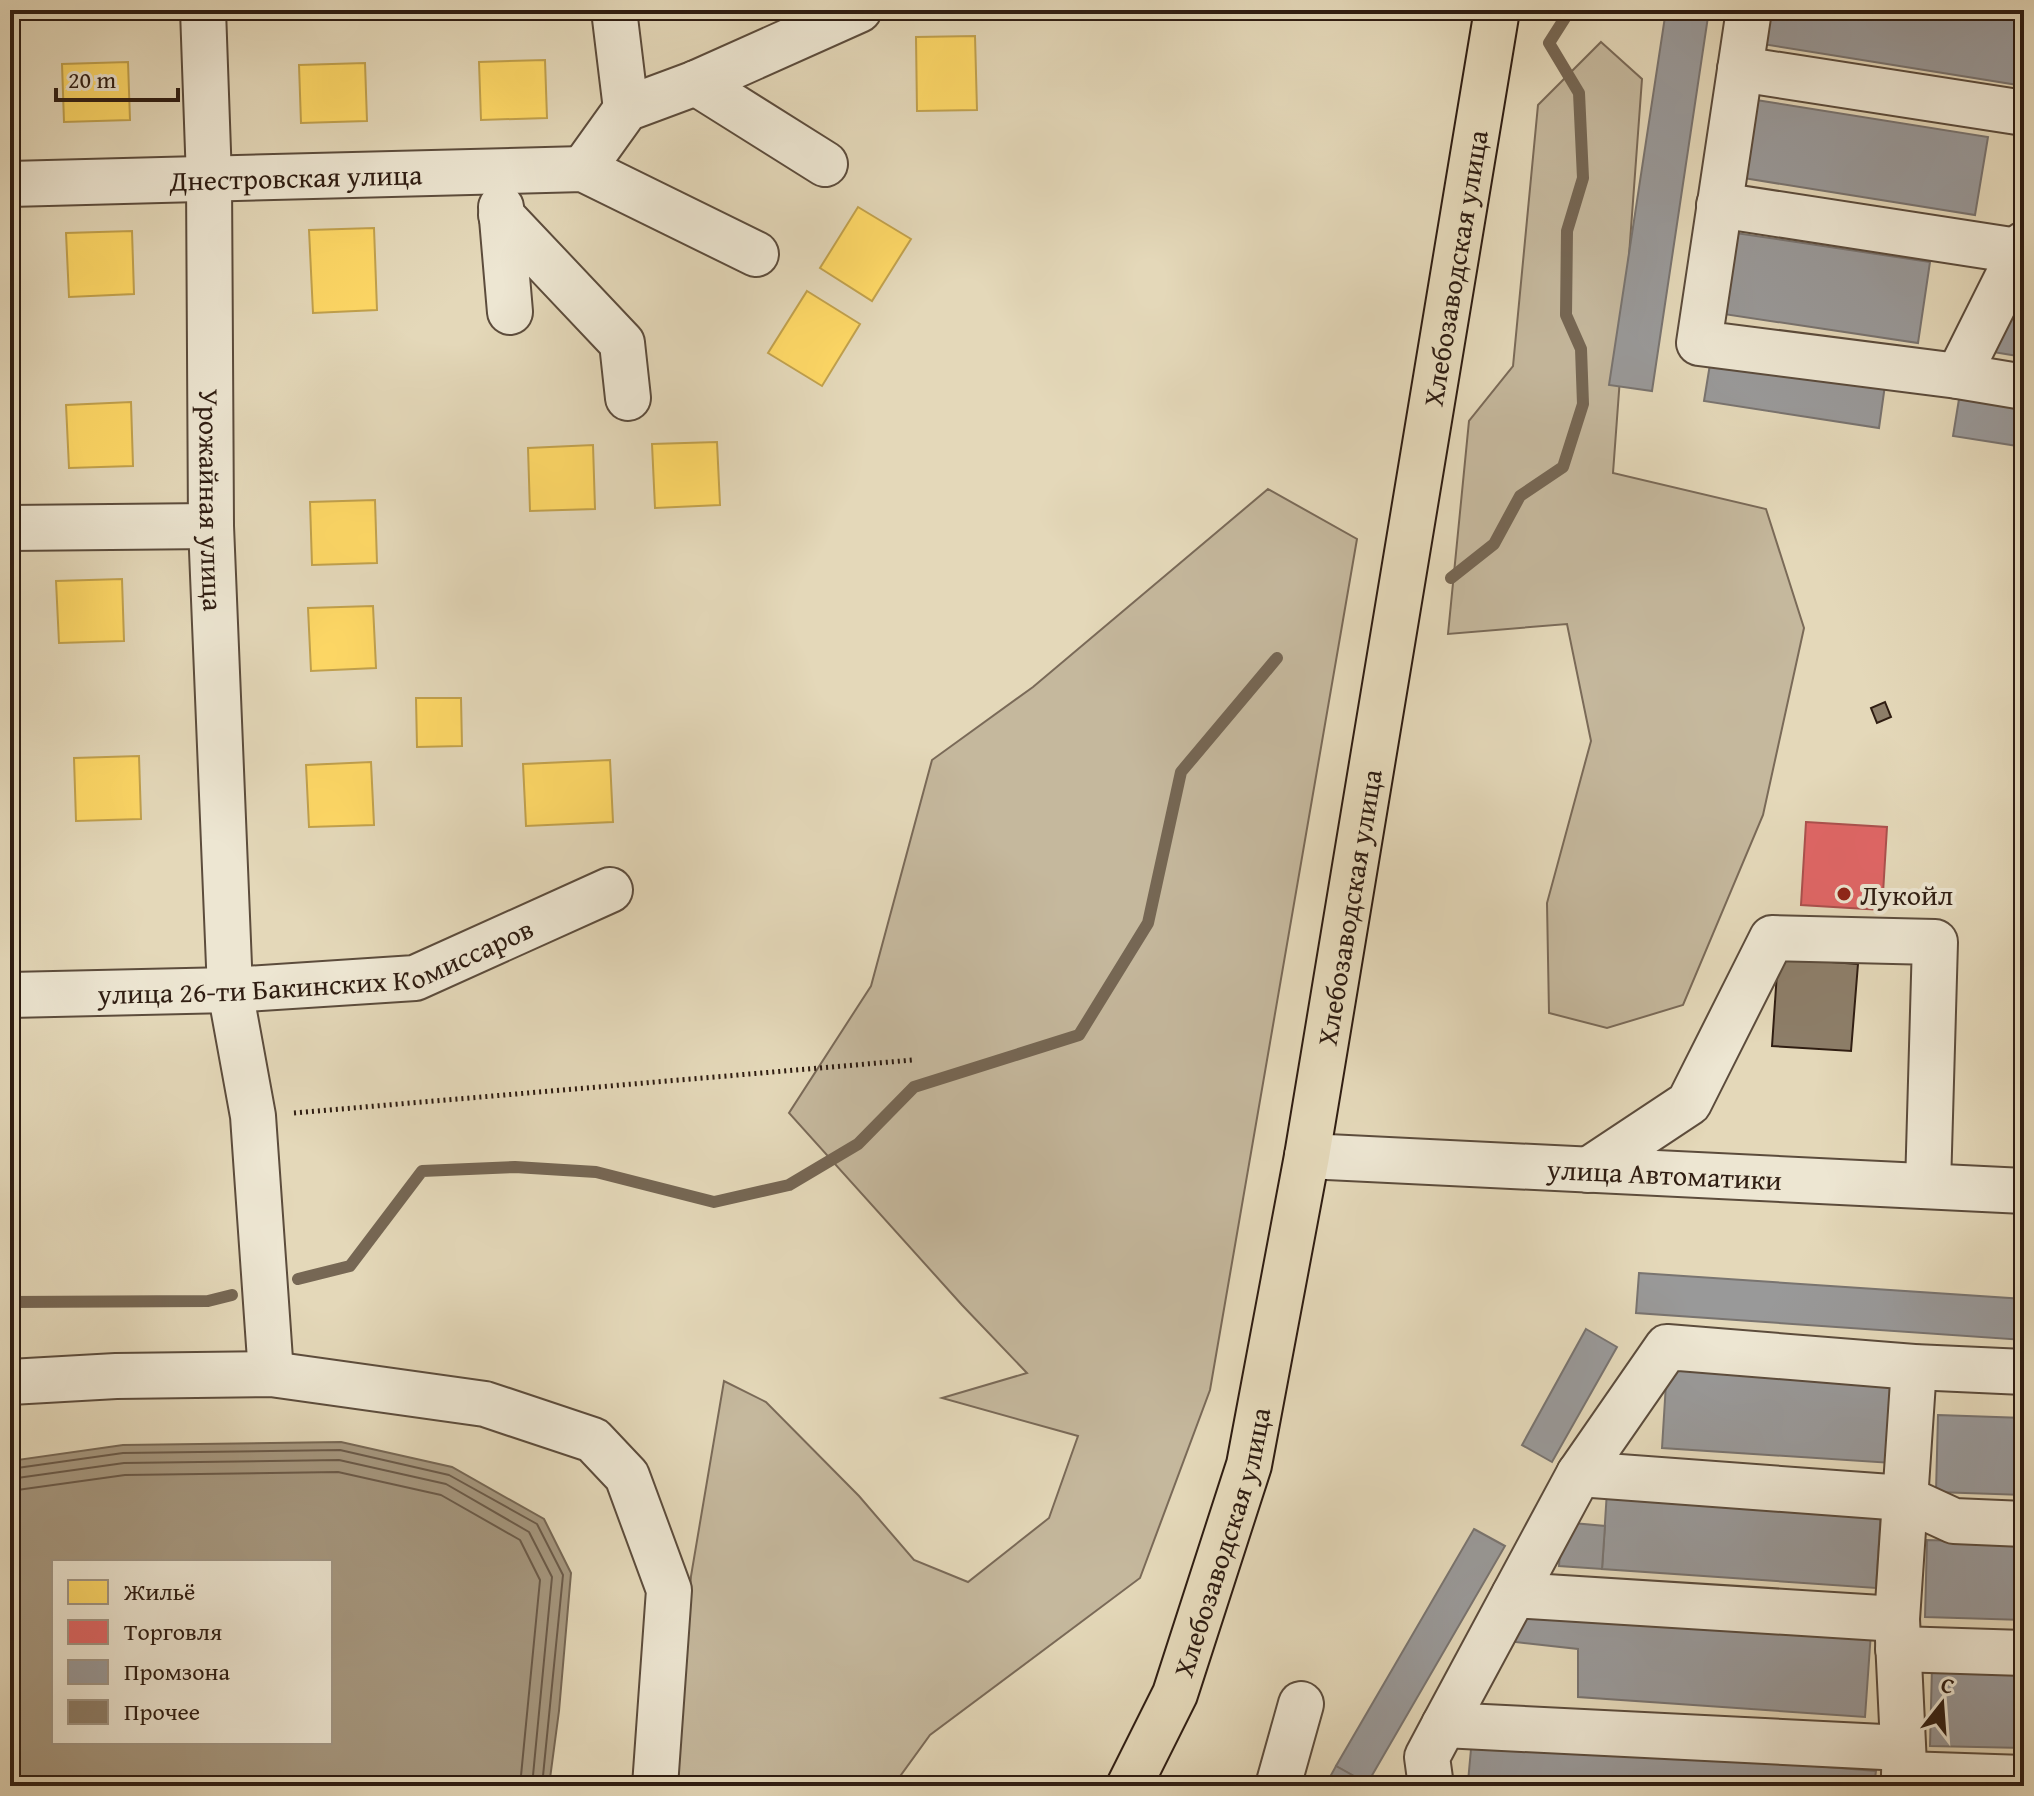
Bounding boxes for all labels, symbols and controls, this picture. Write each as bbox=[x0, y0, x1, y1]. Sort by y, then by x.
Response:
scale bar bbox=[56, 52, 178, 102]
text: 20 m bbox=[68, 62, 116, 97]
street label: Хлебозаводская улица bbox=[1411, 126, 1497, 409]
street label: Днестровская улица bbox=[168, 153, 423, 200]
street label: Урожайная улица bbox=[190, 388, 235, 613]
street label: Хлебозаводская улица bbox=[1305, 765, 1391, 1049]
place label: Лукойл bbox=[1860, 874, 1953, 915]
marker: Лукойл bbox=[1835, 885, 1853, 903]
street label: улица 26-ти Бакинских Комиссаров bbox=[96, 907, 539, 1014]
street label: улица Автоматики bbox=[1545, 1147, 1783, 1200]
street label: Хлебозаводская улица bbox=[1161, 1403, 1280, 1682]
legend bbox=[52, 1560, 332, 1744]
text: Жильё bbox=[123, 1574, 195, 1609]
text: Торговля bbox=[124, 1614, 222, 1649]
text: Промзона bbox=[124, 1654, 230, 1689]
north arrow bbox=[1902, 1664, 1982, 1744]
text: С bbox=[1937, 1668, 1958, 1702]
text: Прочее bbox=[124, 1694, 200, 1729]

